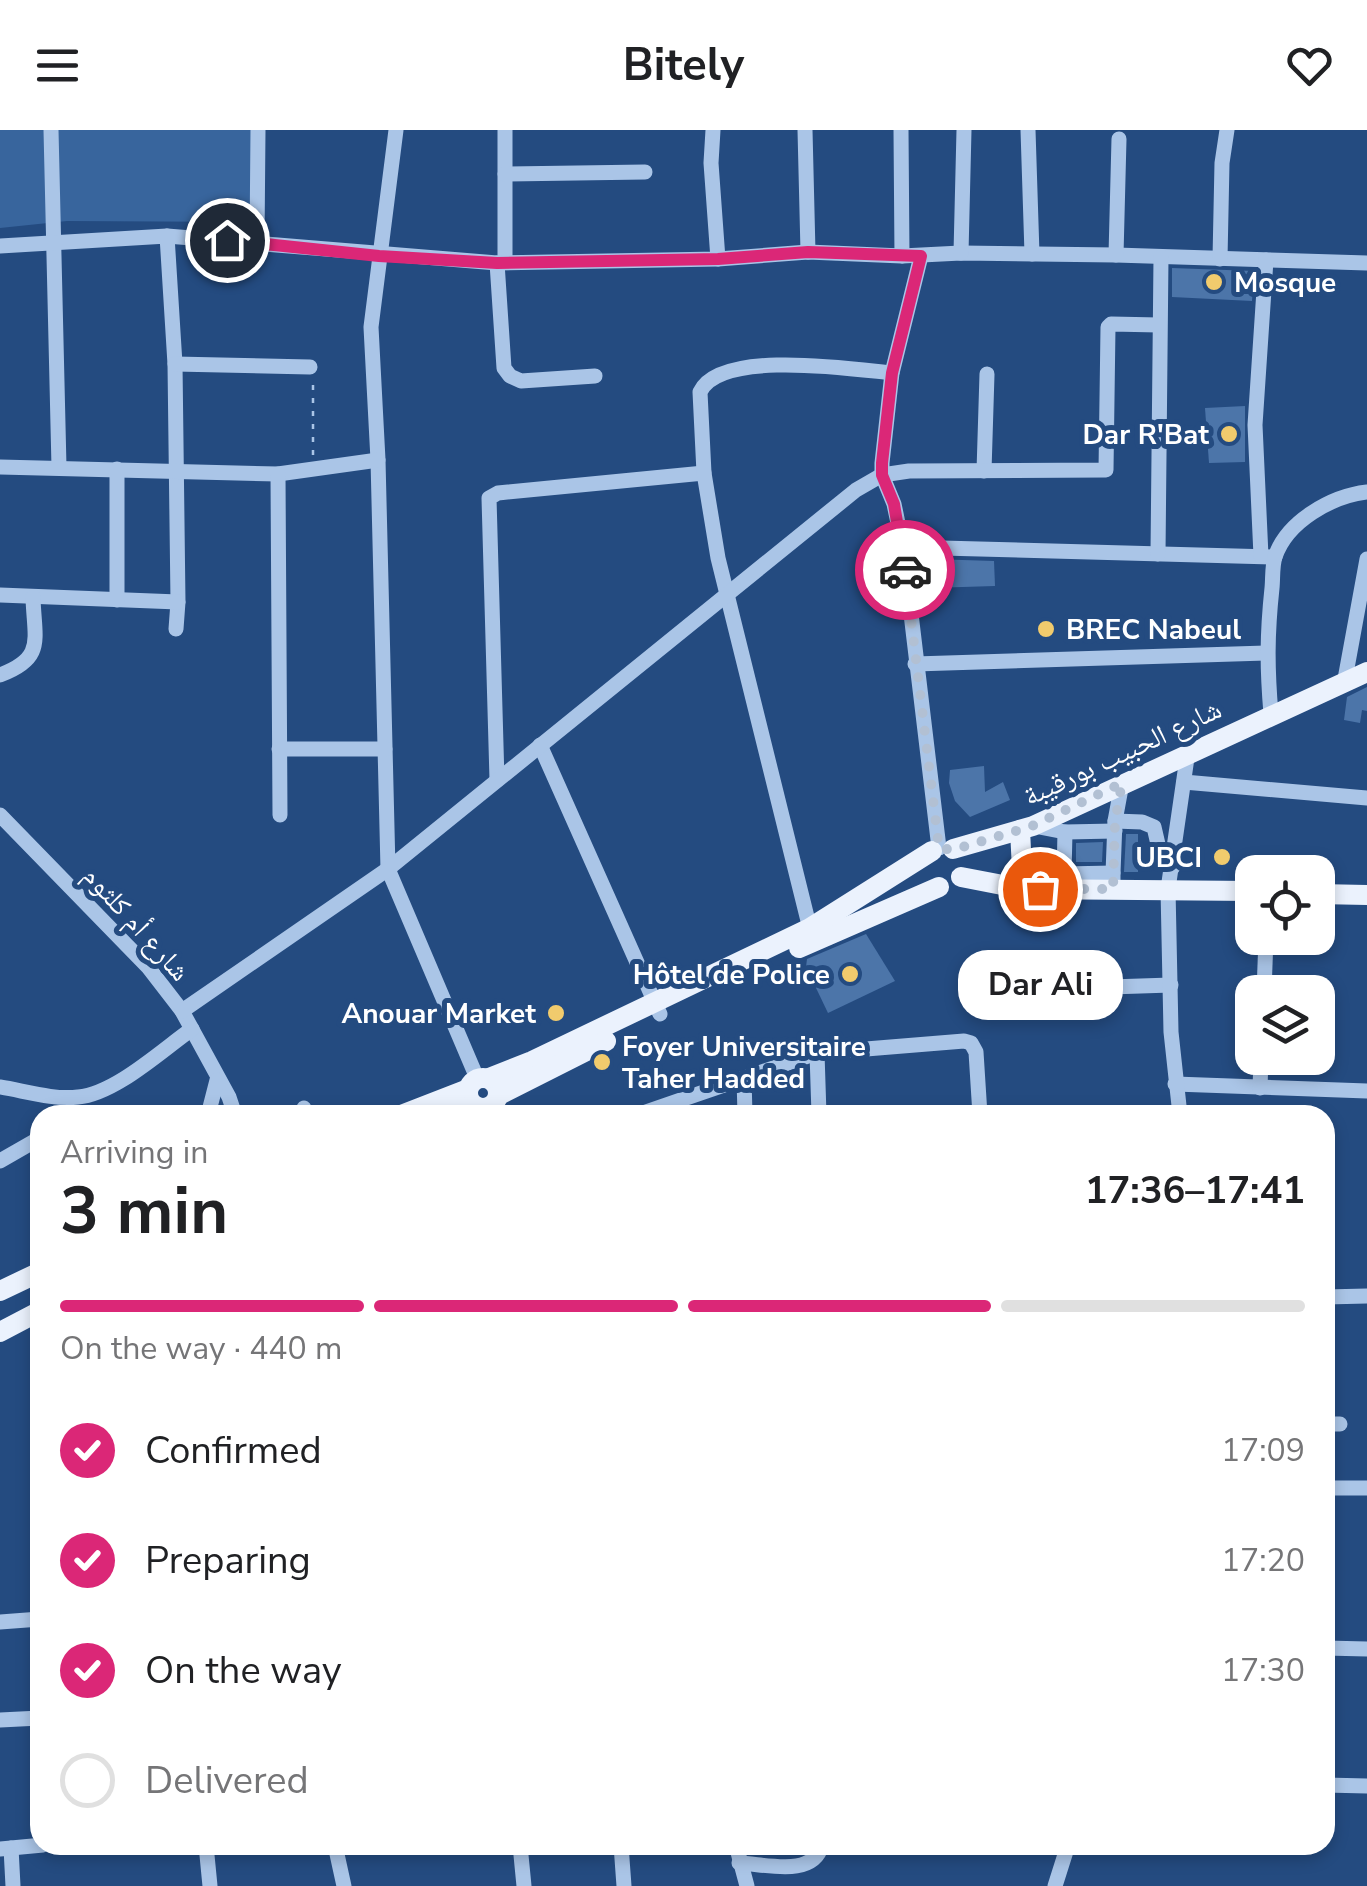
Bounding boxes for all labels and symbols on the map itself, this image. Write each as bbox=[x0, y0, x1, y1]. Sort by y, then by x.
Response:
pin bbox=[185, 198, 270, 283]
place label: Mosque bbox=[1234, 264, 1336, 302]
marker: Mosque bbox=[1203, 271, 1225, 293]
place label: Dar R'Bat bbox=[1082, 416, 1209, 454]
marker: Dar R'Bat bbox=[1218, 423, 1240, 445]
courier bbox=[855, 520, 955, 620]
place label: BREC Nabeul bbox=[1066, 611, 1241, 649]
marker: BREC Nabeul bbox=[1035, 618, 1057, 640]
street label: شارع الحبيب بورقيبة bbox=[1017, 690, 1228, 815]
place label: UBCI bbox=[1135, 839, 1202, 877]
marker: UBCI bbox=[1211, 846, 1233, 868]
pin bbox=[998, 847, 1083, 932]
street label: شارع أم كلثوم bbox=[74, 858, 198, 990]
callout: Dar Ali bbox=[958, 949, 1122, 1019]
place label: Hôtel de Police bbox=[633, 956, 830, 994]
marker: Hôtel de Police bbox=[839, 963, 861, 985]
place label: Anouar Market bbox=[341, 995, 536, 1033]
marker: Anouar Market bbox=[545, 1002, 567, 1024]
place label: Foyer Universitaire Taher Hadded bbox=[622, 1028, 866, 1098]
marker: Foyer Universitaire Taher Hadded bbox=[591, 1051, 613, 1073]

